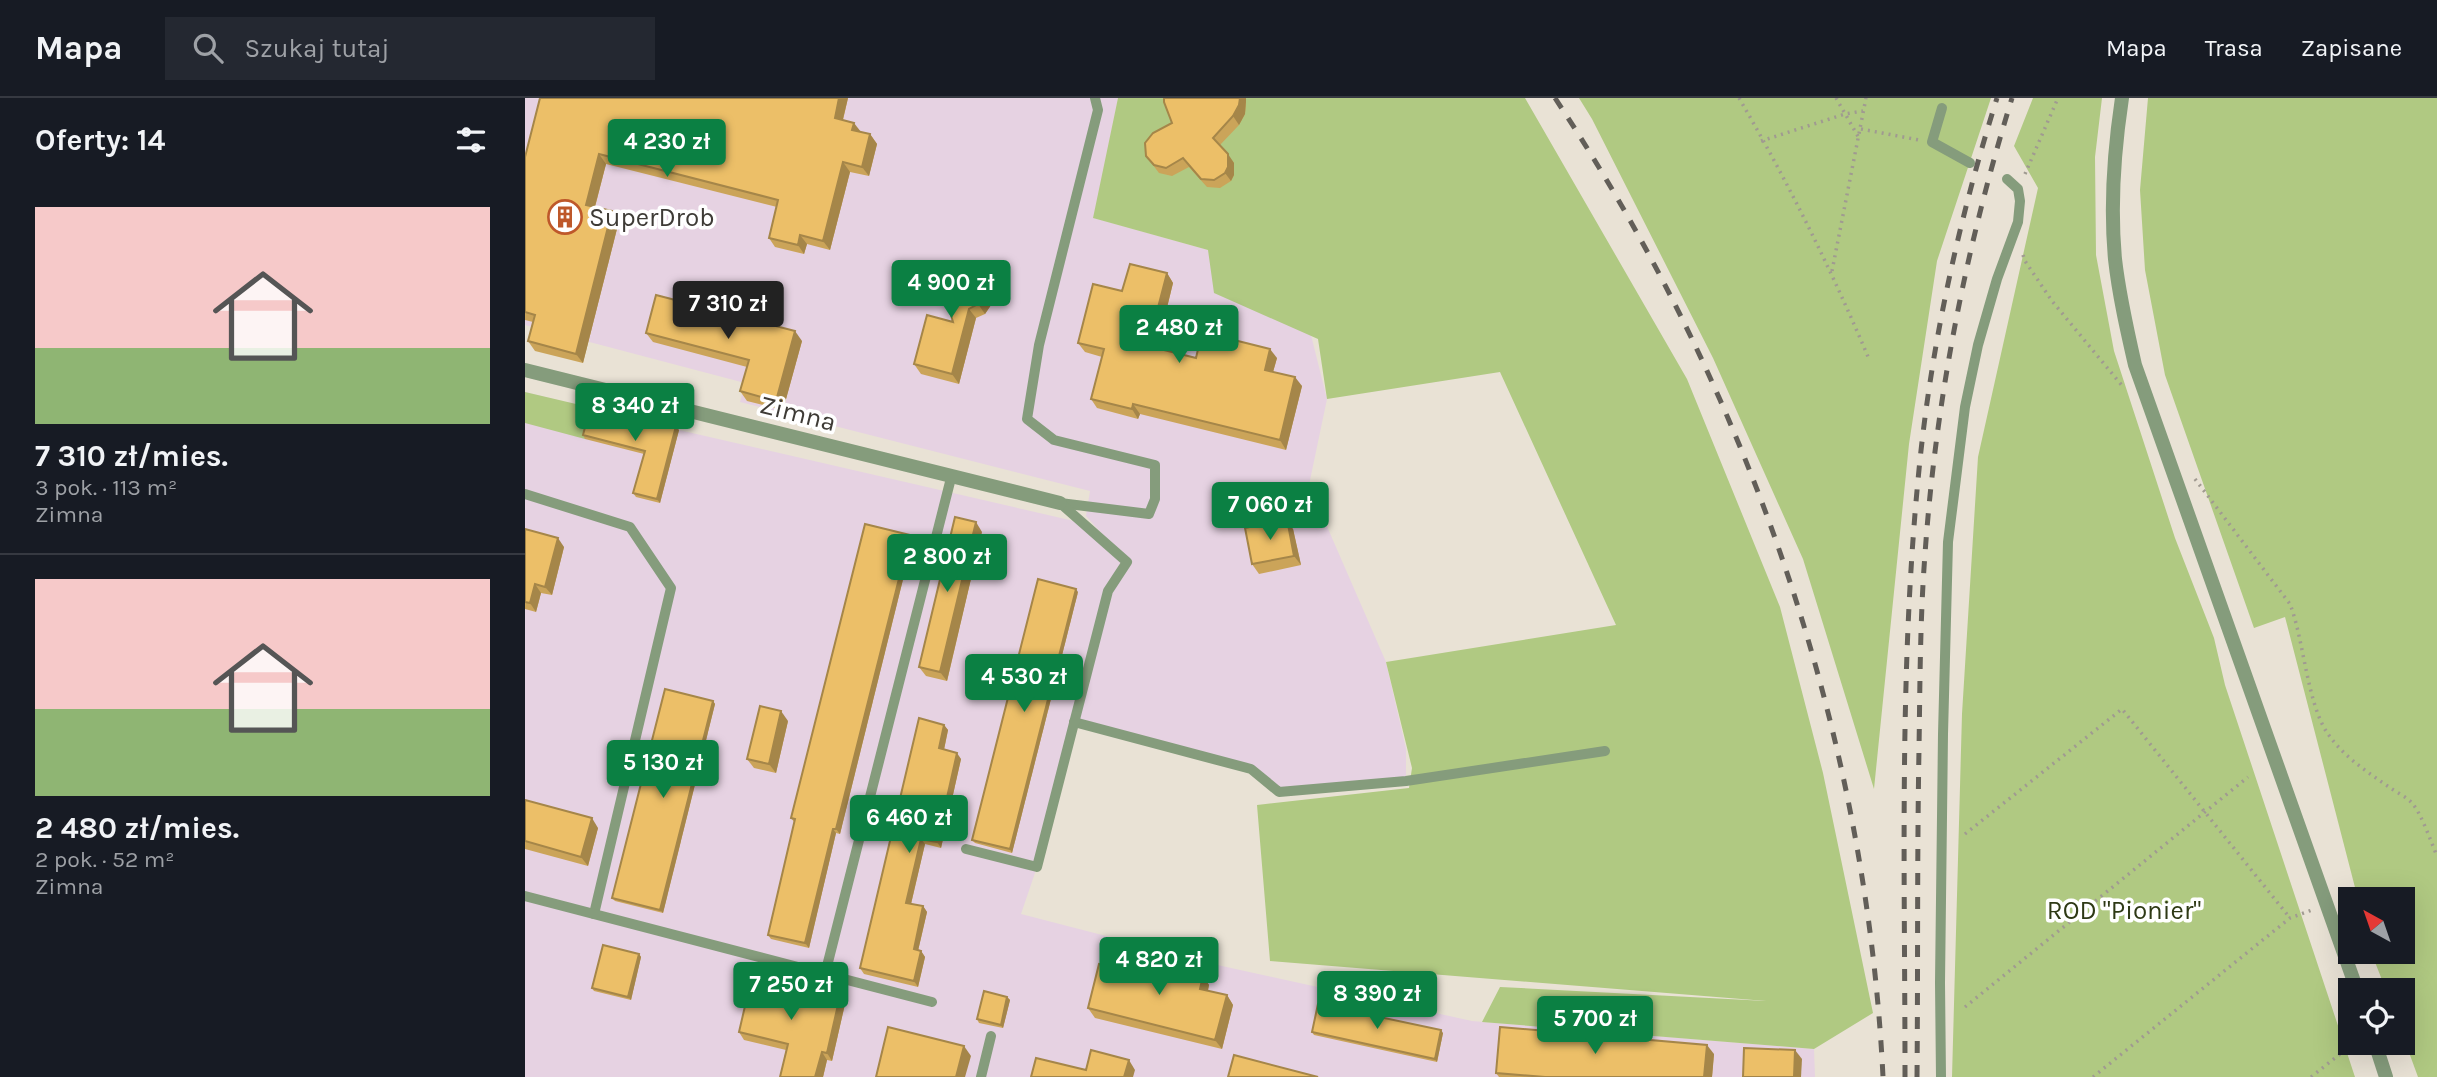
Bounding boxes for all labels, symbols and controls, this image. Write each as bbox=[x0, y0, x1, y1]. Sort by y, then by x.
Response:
search box bbox=[165, 17, 655, 80]
text: Mapa bbox=[35, 29, 123, 67]
icon: search bbox=[189, 29, 227, 67]
text: Szukaj tutaj bbox=[245, 33, 389, 64]
text: Mapa bbox=[2106, 34, 2167, 62]
text: Trasa bbox=[2205, 34, 2263, 62]
text: Zapisane bbox=[2301, 34, 2402, 62]
pin: 4 230 zł bbox=[595, 120, 739, 179]
icon: filters bbox=[452, 121, 490, 159]
text: Oferty: 14 bbox=[35, 122, 165, 158]
text: 4 230 zł bbox=[624, 128, 710, 155]
building icon: SuperDrob bbox=[546, 198, 584, 236]
place label: SuperDrob bbox=[589, 202, 715, 233]
icon: home bbox=[200, 253, 326, 379]
pin: 4 900 zł bbox=[879, 260, 1023, 320]
text: 4 900 zł bbox=[908, 269, 994, 296]
pin: 7 310 zł bbox=[656, 282, 800, 341]
text: 7 310 zł bbox=[689, 290, 767, 317]
pin: 2 480 zł bbox=[1107, 306, 1251, 365]
text: 2 480 zł bbox=[1135, 314, 1223, 341]
pin: 8 340 zł bbox=[563, 384, 707, 443]
street label: Zimna bbox=[757, 389, 839, 438]
text: 8 340 zł bbox=[591, 392, 679, 419]
text: 7 310 zł/mies. bbox=[35, 438, 228, 474]
text: 3 pok. · 113 m² bbox=[35, 474, 177, 501]
pin: 7 060 zł bbox=[1198, 482, 1342, 542]
text: 7 060 zł bbox=[1228, 491, 1312, 518]
text: Zimna bbox=[35, 501, 104, 528]
pin: 2 800 zł bbox=[875, 534, 1019, 594]
text: 2 800 zł bbox=[903, 543, 991, 570]
icon: home bbox=[200, 625, 326, 751]
pin: 4 530 zł bbox=[952, 654, 1096, 714]
text: 4 530 zł bbox=[981, 663, 1067, 690]
pin: 5 130 zł bbox=[591, 740, 735, 800]
text: 5 130 zł bbox=[623, 749, 703, 776]
pin: 6 460 zł bbox=[837, 796, 981, 855]
text: 6 460 zł bbox=[866, 804, 952, 831]
text: 2 480 zł/mies. bbox=[35, 810, 239, 846]
text: 2 pok. · 52 m² bbox=[35, 846, 174, 873]
text: Zimna bbox=[35, 873, 104, 900]
north arrow bbox=[2338, 887, 2415, 964]
map controls bbox=[2338, 887, 2415, 1055]
park label: ROD "Pionier" bbox=[2047, 895, 2201, 926]
pin: 4 820 zł bbox=[1087, 937, 1231, 997]
text: 4 820 zł bbox=[1115, 946, 1203, 973]
pin: 7 250 zł bbox=[719, 962, 863, 1022]
text: 7 250 zł bbox=[749, 971, 833, 998]
pin: 8 390 zł bbox=[1305, 972, 1449, 1031]
button: locate bbox=[2338, 978, 2415, 1055]
text: 8 390 zł bbox=[1333, 980, 1421, 1007]
pin: 5 700 zł bbox=[1523, 996, 1667, 1056]
text: 5 700 zł bbox=[1553, 1005, 1637, 1032]

